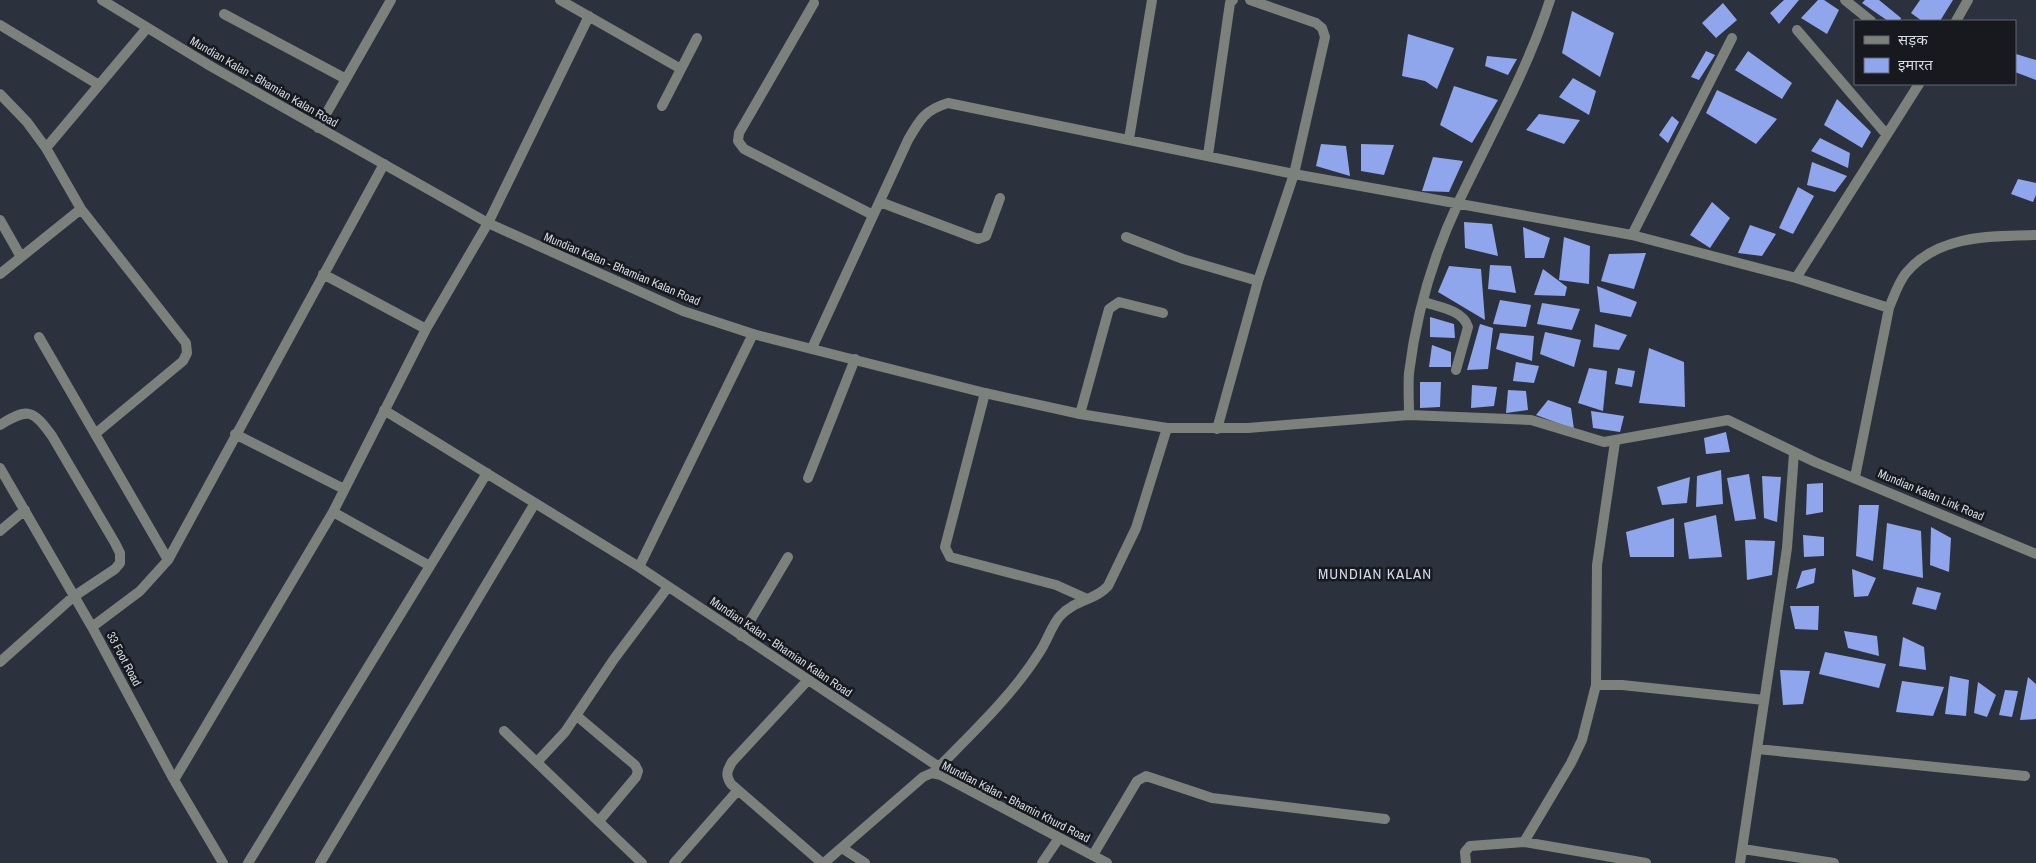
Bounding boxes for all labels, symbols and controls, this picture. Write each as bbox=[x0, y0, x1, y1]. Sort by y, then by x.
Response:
legend bbox=[1854, 20, 2016, 85]
text: सड़क bbox=[1898, 29, 1928, 50]
street label: Mundian Kalan - Bhamian Kalan Road bbox=[187, 33, 341, 131]
text: इमारत bbox=[1898, 54, 1933, 75]
street label: Mundian Kalan - Bhamian Kalan Road bbox=[541, 229, 703, 309]
street label: Mundian Kalan Link Road bbox=[1875, 465, 1987, 525]
district label: MUNDIAN KALAN bbox=[1318, 563, 1432, 584]
street label: Mundian Kalan - Bhamian Kalan Road bbox=[707, 593, 855, 701]
street label: 33 Foot Road bbox=[103, 629, 145, 689]
street label: Mundian Kalan - Bhamin Khurd Road bbox=[939, 758, 1093, 846]

